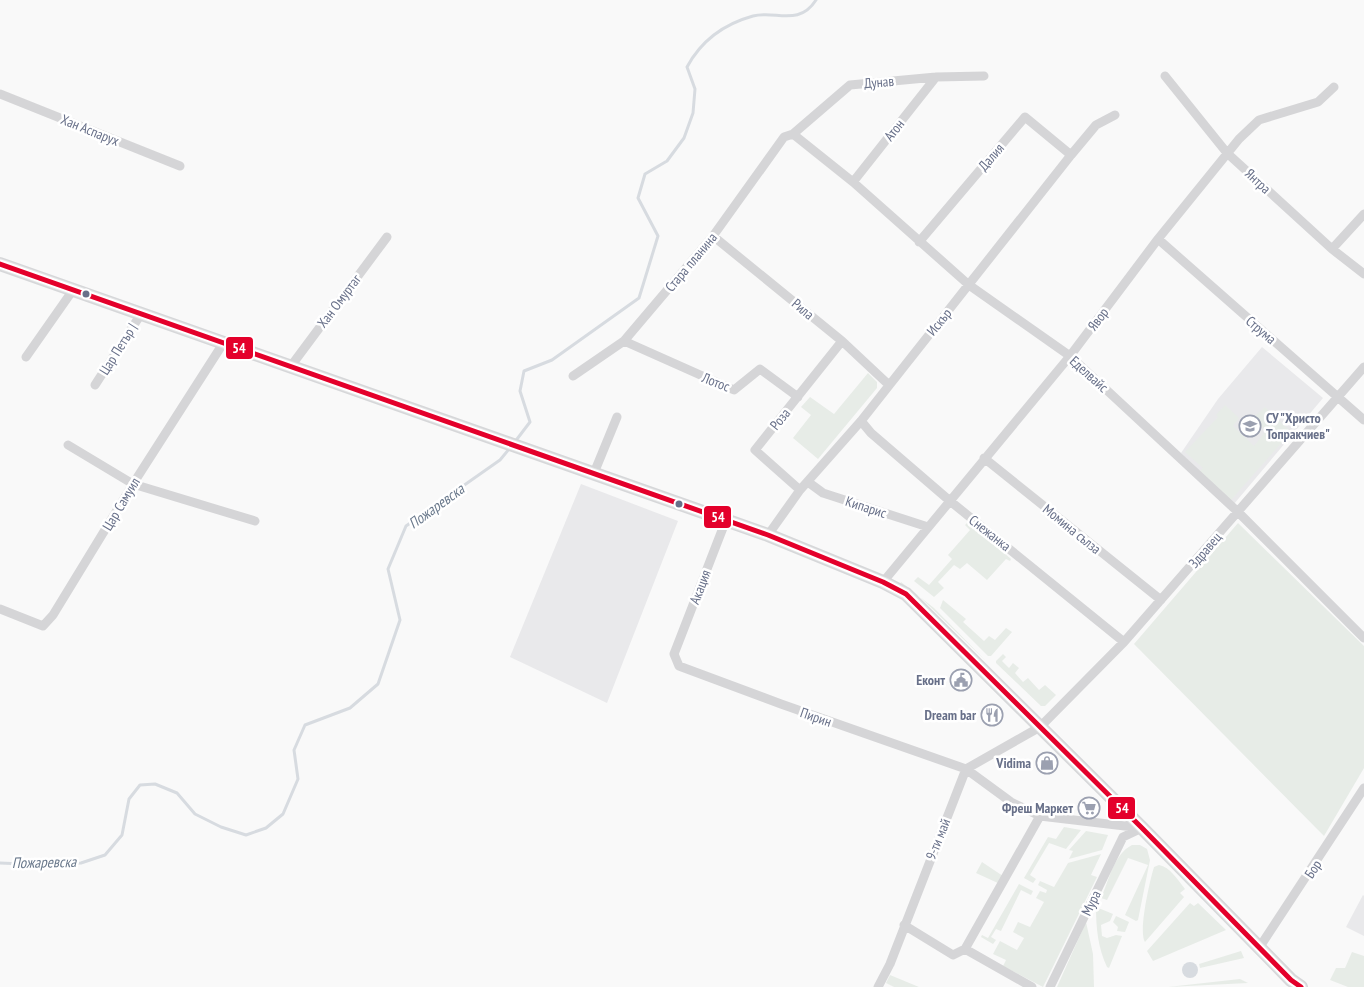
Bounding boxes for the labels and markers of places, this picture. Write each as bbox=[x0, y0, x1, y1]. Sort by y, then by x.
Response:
unlabelled marker bbox=[81, 289, 91, 299]
place label: СУ "Христо Топракчиев" bbox=[1266, 409, 1330, 443]
school or university icon: СУ "Христо Топракчиев" bbox=[1238, 414, 1262, 438]
unlabelled marker bbox=[674, 499, 684, 509]
public building icon: Еконт bbox=[949, 668, 973, 692]
place label: Еконт bbox=[916, 671, 945, 689]
restaurant icon: Dream bar bbox=[980, 703, 1004, 727]
place label: Dream bar bbox=[924, 706, 977, 724]
shop icon: Vidima bbox=[1035, 751, 1059, 775]
place label: Vidima bbox=[995, 754, 1031, 772]
supermarket icon: Фреш Маркет bbox=[1077, 796, 1101, 820]
place label: Фреш Маркет bbox=[1002, 799, 1073, 817]

